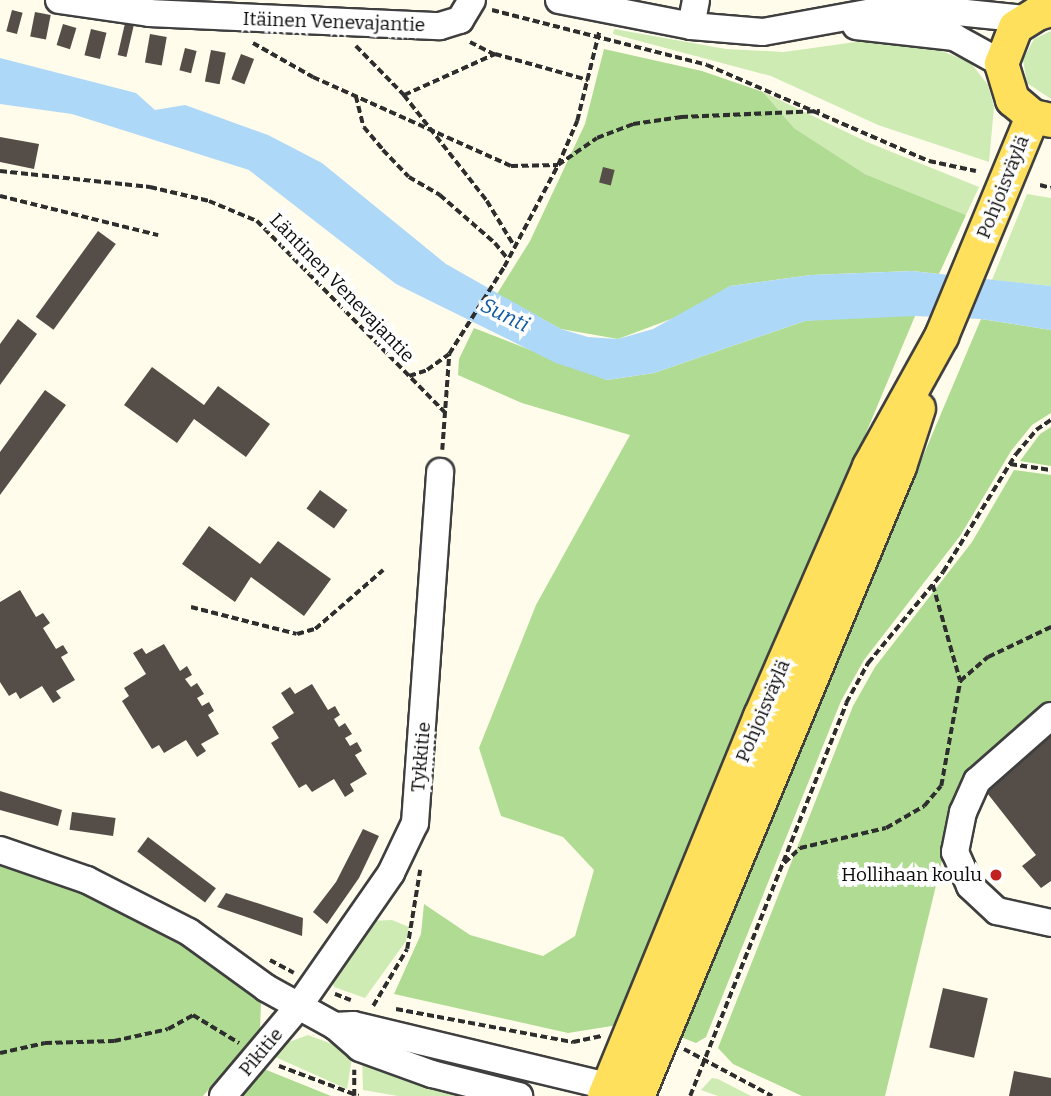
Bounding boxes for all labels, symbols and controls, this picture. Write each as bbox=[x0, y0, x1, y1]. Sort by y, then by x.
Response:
street label: Itäinen Venevajantie bbox=[242, 7, 426, 37]
street label: Pohjoisväylä bbox=[972, 132, 1034, 242]
street label: Läntinen Venevajantie bbox=[265, 209, 419, 367]
water label: Sunti bbox=[477, 293, 533, 337]
street label: Pohjoisväylä bbox=[731, 656, 795, 766]
street label: Tykkitie bbox=[407, 721, 435, 793]
place label: Hollihaan koulu bbox=[841, 864, 982, 886]
marker: Hollihaan koulu bbox=[988, 867, 1004, 883]
street label: Pikitie bbox=[234, 1023, 288, 1081]

